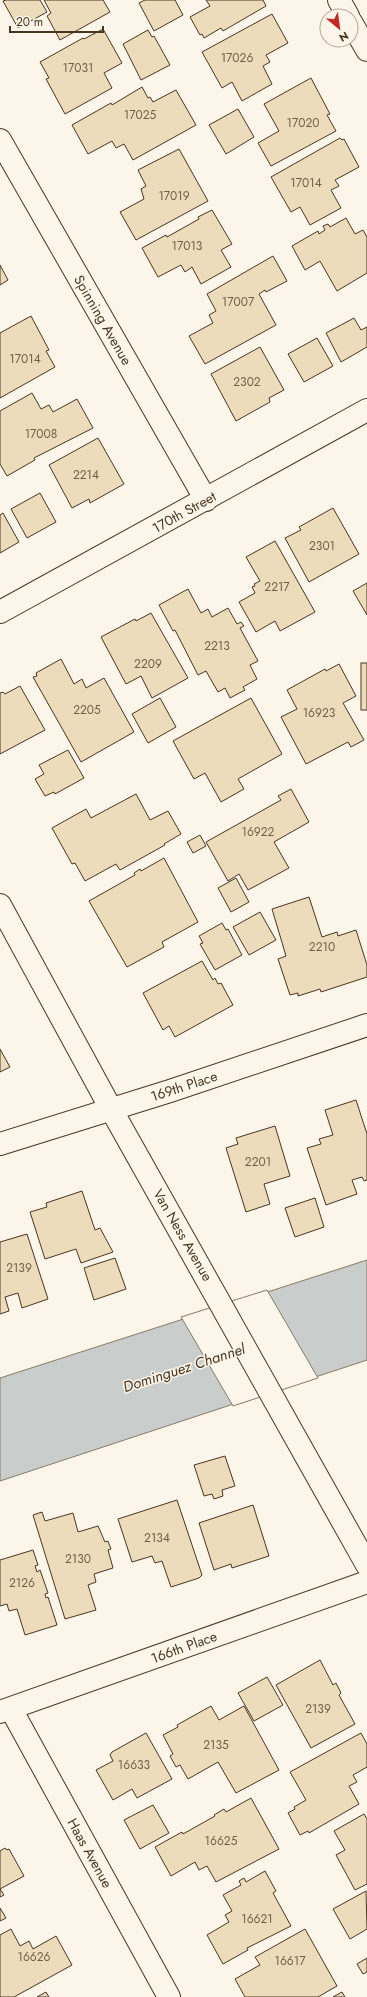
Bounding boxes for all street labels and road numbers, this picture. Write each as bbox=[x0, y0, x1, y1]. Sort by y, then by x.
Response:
street label: Spinning Avenue bbox=[69, 271, 137, 369]
street label: 170th Street bbox=[148, 486, 220, 538]
street label: 169th Place bbox=[148, 1066, 220, 1106]
street label: Van Ness Avenue bbox=[149, 1185, 217, 1285]
street label: 166th Place bbox=[148, 1626, 220, 1668]
street label: Haas Avenue bbox=[63, 1815, 117, 1891]

